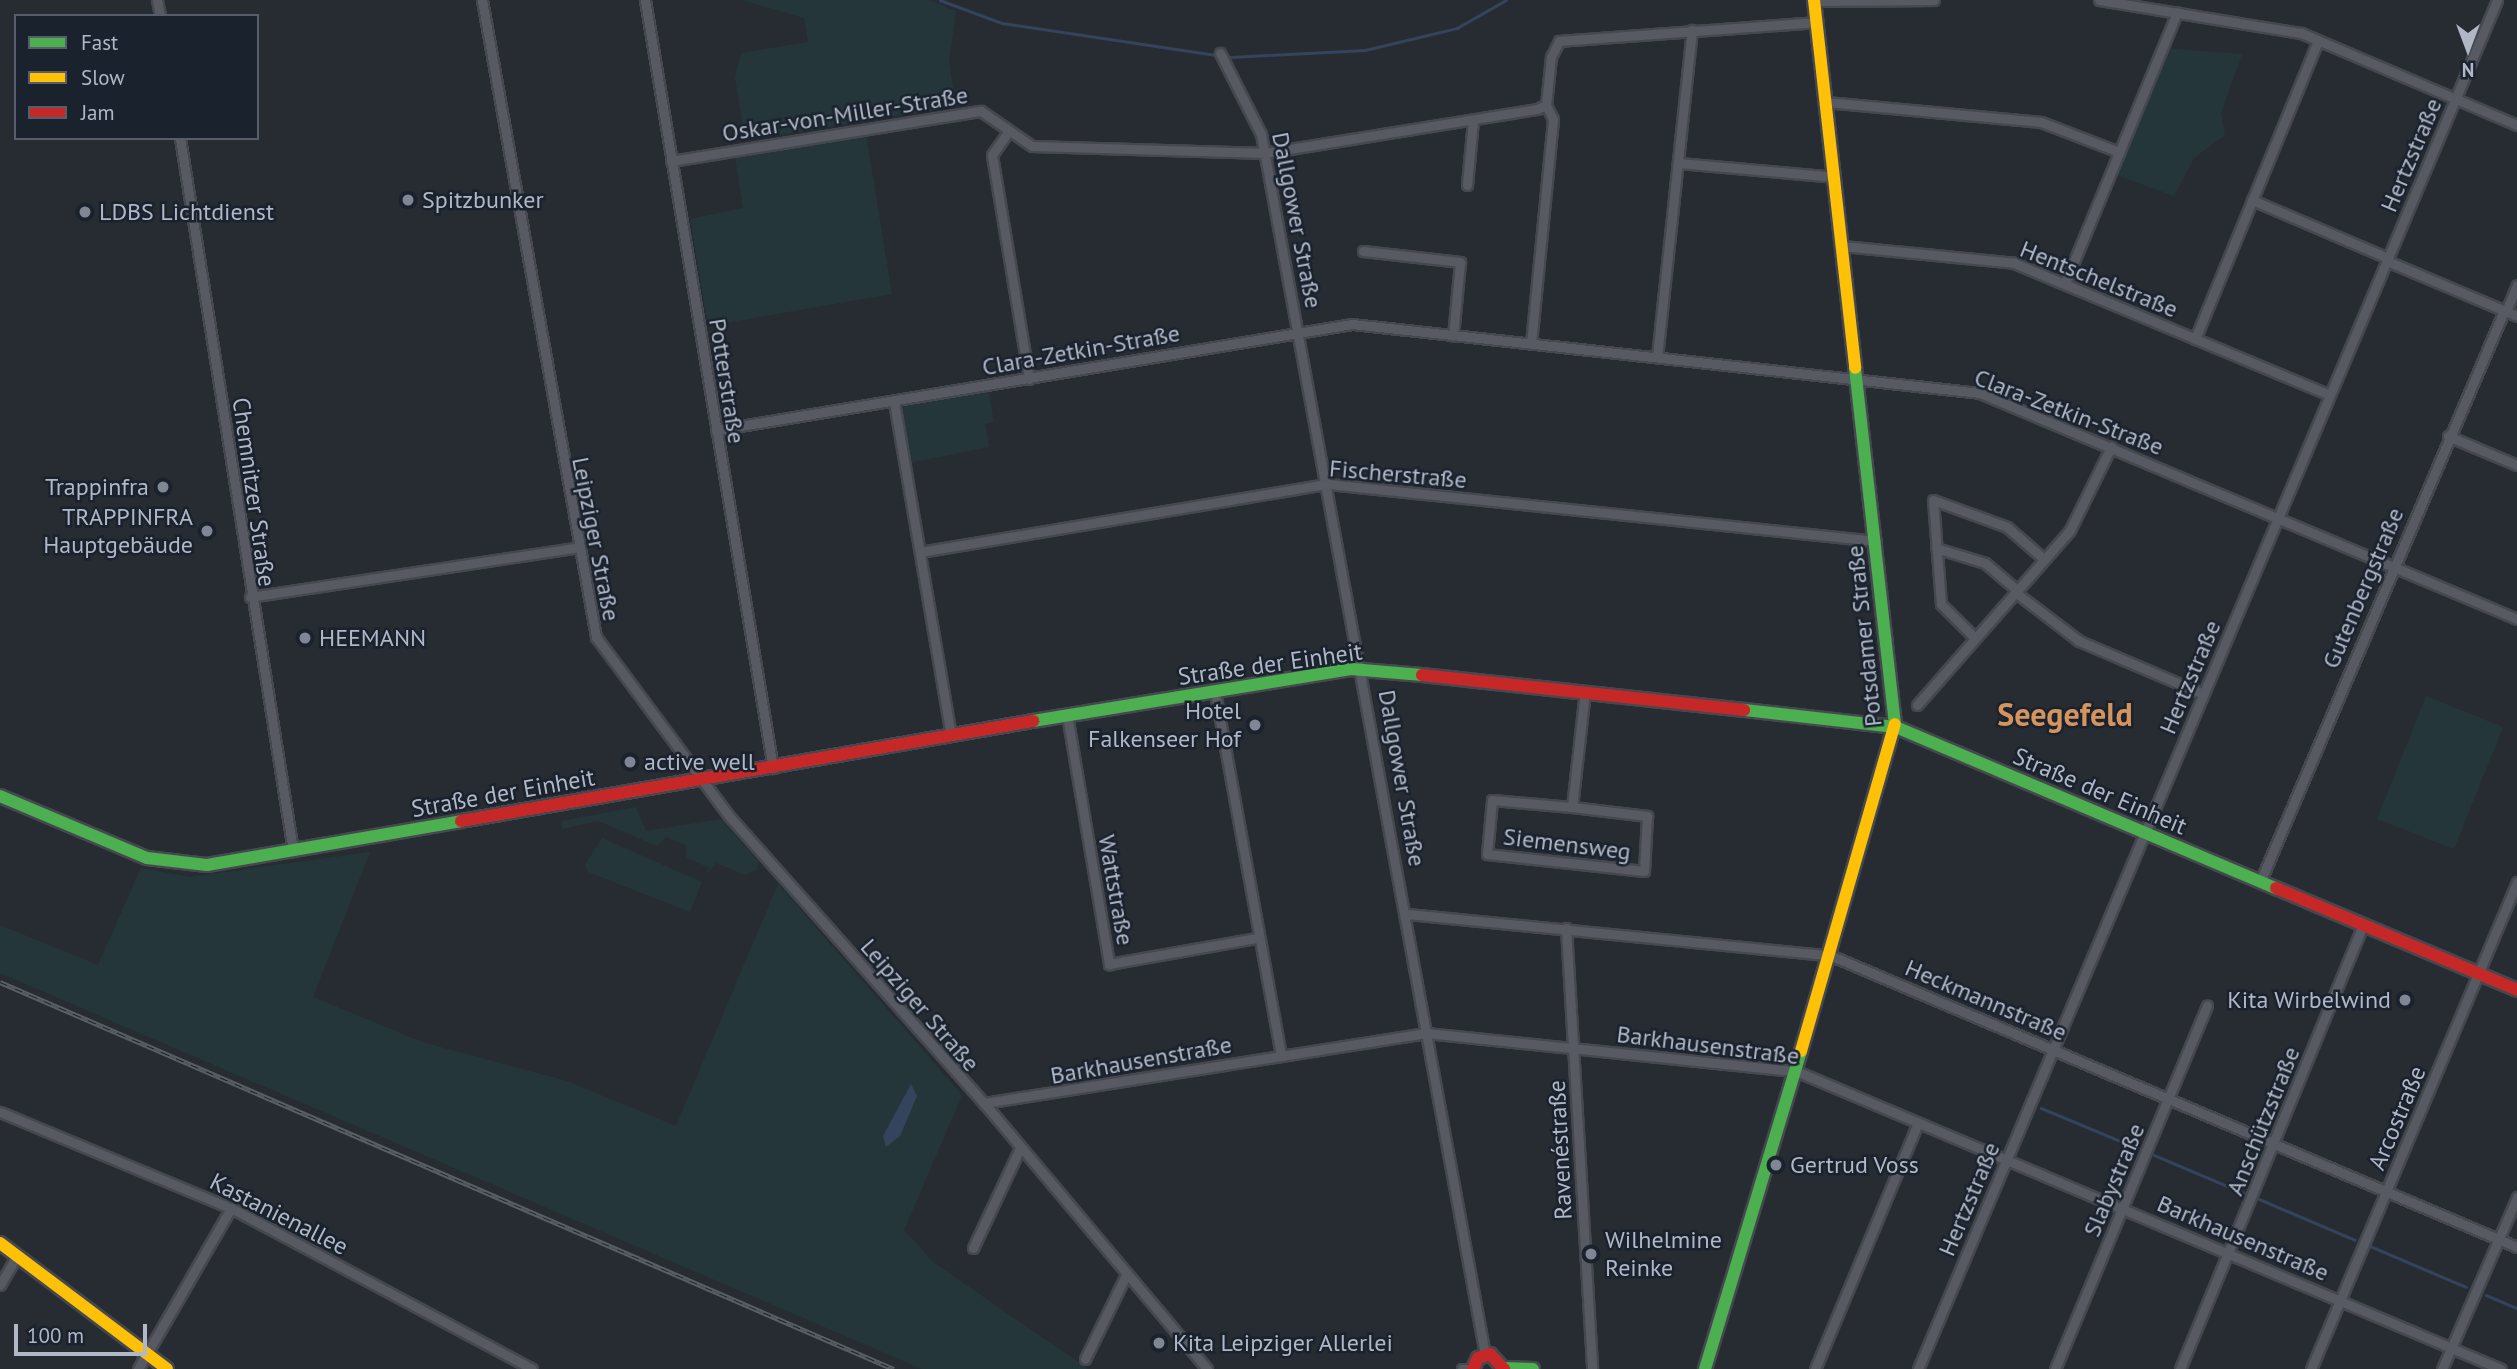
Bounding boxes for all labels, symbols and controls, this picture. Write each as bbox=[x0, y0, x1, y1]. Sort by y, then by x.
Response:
legend bbox=[14, 14, 259, 140]
north arrow bbox=[2433, 14, 2503, 84]
text: Fast bbox=[81, 29, 118, 56]
text: N bbox=[2462, 58, 2474, 82]
text: Slow bbox=[81, 64, 125, 91]
street label: Oskar-von-Miller-Straße bbox=[720, 80, 970, 148]
street label: Hertzstraße bbox=[2374, 94, 2448, 216]
text: Jam bbox=[81, 99, 115, 126]
street label: Dallgower Straße bbox=[1266, 130, 1328, 310]
place label: Spitzbunker bbox=[422, 186, 544, 214]
marker: Spitzbunker bbox=[400, 192, 416, 208]
place label: LDBS Lichtdienst bbox=[99, 198, 274, 226]
marker: LDBS Lichtdienst bbox=[77, 204, 93, 220]
street label: Hentschelstraße bbox=[2016, 234, 2182, 324]
street label: Potterstraße bbox=[703, 316, 751, 446]
street label: Clara-Zetkin-Straße bbox=[980, 318, 1182, 382]
street label: Clara-Zetkin-Straße bbox=[1970, 363, 2168, 461]
street label: Chemnitzer Straße bbox=[226, 396, 282, 588]
street label: Fischerstraße bbox=[1328, 454, 1468, 494]
street label: Leipziger Straße bbox=[566, 455, 626, 623]
place label: Trappinfra bbox=[45, 473, 149, 501]
marker: Trappinfra bbox=[155, 479, 171, 495]
place label: TRAPPINFRA Hauptgebäude bbox=[43, 503, 193, 559]
street label: Gutenbergstraße bbox=[2316, 503, 2410, 673]
marker: TRAPPINFRA Hauptgebäude bbox=[199, 523, 215, 539]
street label: Potsdamer Straße bbox=[1840, 544, 1888, 728]
street label: Hertzstraße bbox=[2153, 616, 2227, 738]
place label: HEEMANN bbox=[319, 624, 426, 652]
marker: HEEMANN bbox=[297, 630, 313, 646]
street label: Straße der Einheit bbox=[1176, 637, 1364, 691]
street label: Dallgower Straße bbox=[1372, 688, 1432, 868]
district label: Seegefeld bbox=[1997, 695, 2133, 733]
place label: Hotel Falkenseer Hof bbox=[1088, 697, 1241, 753]
marker: Hotel Falkenseer Hof bbox=[1247, 717, 1263, 733]
street label: Straße der Einheit bbox=[2009, 741, 2191, 841]
place label: active well bbox=[644, 748, 755, 776]
marker: active well bbox=[622, 754, 638, 770]
street label: Straße der Einheit bbox=[409, 763, 597, 823]
street label: Siemensweg bbox=[1501, 822, 1633, 866]
street label: Wattstraße bbox=[1092, 832, 1140, 948]
street label: Leipziger Straße bbox=[855, 933, 985, 1077]
street label: Heckmannstraße bbox=[1901, 953, 2071, 1047]
place label: Kita Wirbelwind bbox=[2227, 986, 2391, 1014]
marker: Kita Wirbelwind bbox=[2397, 992, 2413, 1008]
street label: Barkhausenstraße bbox=[1615, 1020, 1801, 1070]
street label: Barkhausenstraße bbox=[1048, 1030, 1234, 1090]
street label: Anschützstraße bbox=[2220, 1042, 2306, 1200]
street label: Arcostraße bbox=[2362, 1062, 2432, 1174]
street label: Ravenéstraße bbox=[1542, 1080, 1578, 1220]
street label: Slabystraße bbox=[2077, 1119, 2151, 1241]
street label: Hertzstraße bbox=[1932, 1138, 2006, 1260]
place label: Gertrud Voss bbox=[1790, 1151, 1920, 1179]
marker: Gertrud Voss bbox=[1768, 1157, 1784, 1173]
street label: Kastanienallee bbox=[205, 1167, 353, 1261]
street label: Barkhausenstraße bbox=[2153, 1189, 2333, 1287]
place label: Wilhelmine Reinke bbox=[1605, 1226, 1722, 1282]
marker: Wilhelmine Reinke bbox=[1583, 1246, 1599, 1262]
scale bar bbox=[18, 1310, 150, 1354]
text: 100 m bbox=[27, 1322, 84, 1349]
place label: Kita Leipziger Allerlei bbox=[1173, 1329, 1394, 1357]
marker: Kita Leipziger Allerlei bbox=[1151, 1335, 1167, 1351]

